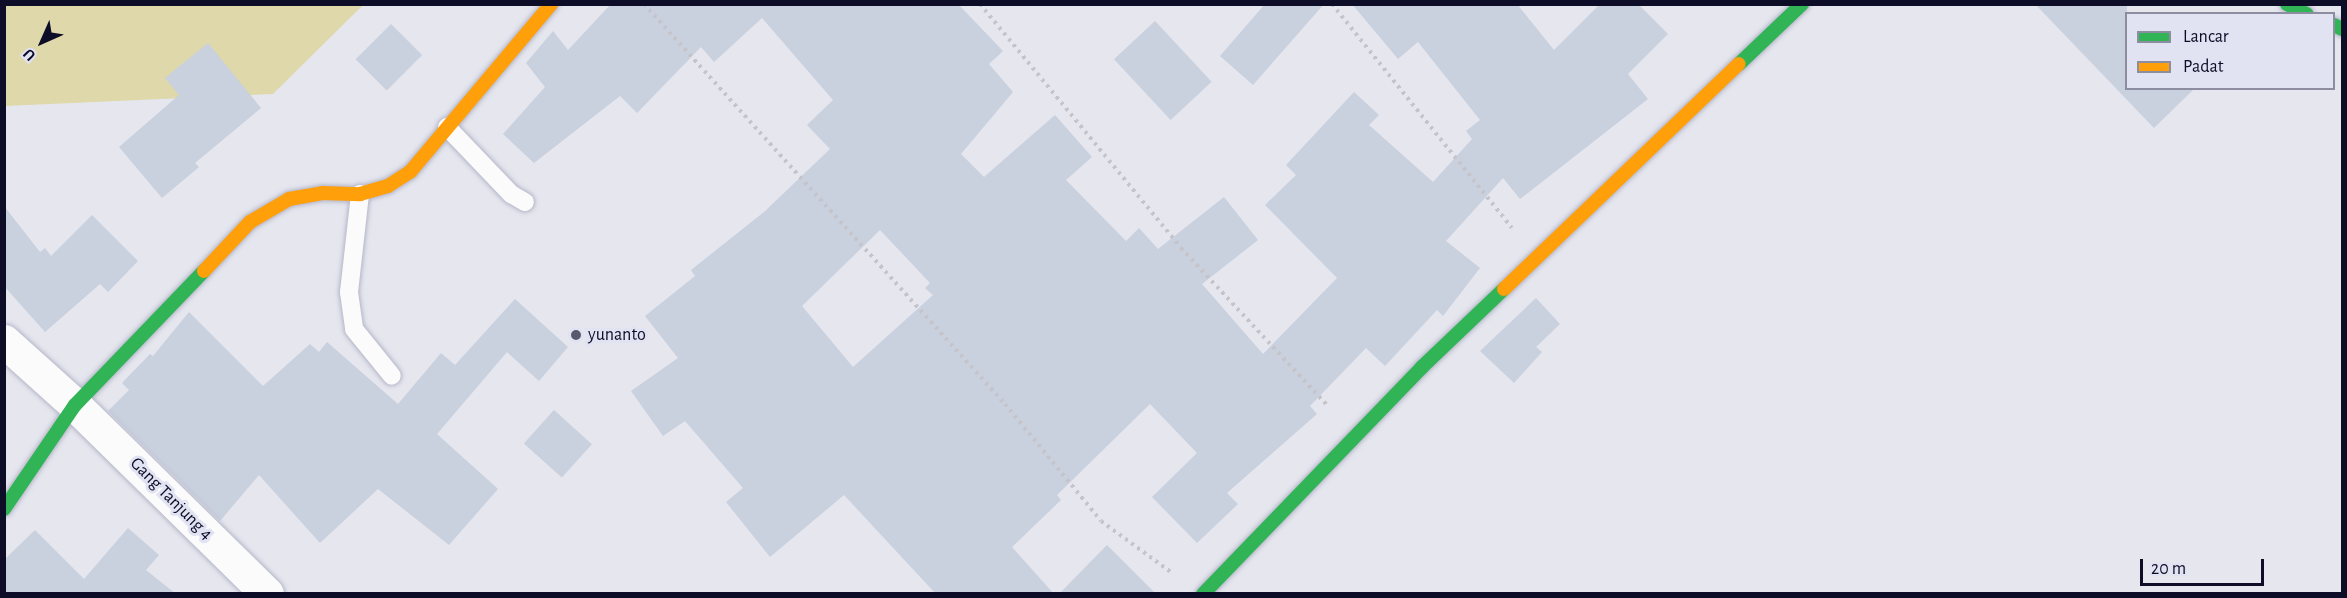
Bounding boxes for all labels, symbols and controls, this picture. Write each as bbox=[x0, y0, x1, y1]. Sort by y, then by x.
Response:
north arrow bbox=[12, 12, 72, 72]
legend bbox=[2125, 12, 2335, 90]
text: Lancar bbox=[2183, 28, 2229, 46]
text: U bbox=[20, 45, 39, 64]
text: Padat bbox=[2183, 58, 2224, 76]
place label: yunanto bbox=[588, 324, 646, 346]
marker: yunanto bbox=[569, 328, 583, 342]
street label: Gang Tanjung 4 bbox=[125, 453, 217, 545]
scale bar bbox=[2143, 547, 2268, 585]
text: 20 m bbox=[2151, 560, 2186, 578]

